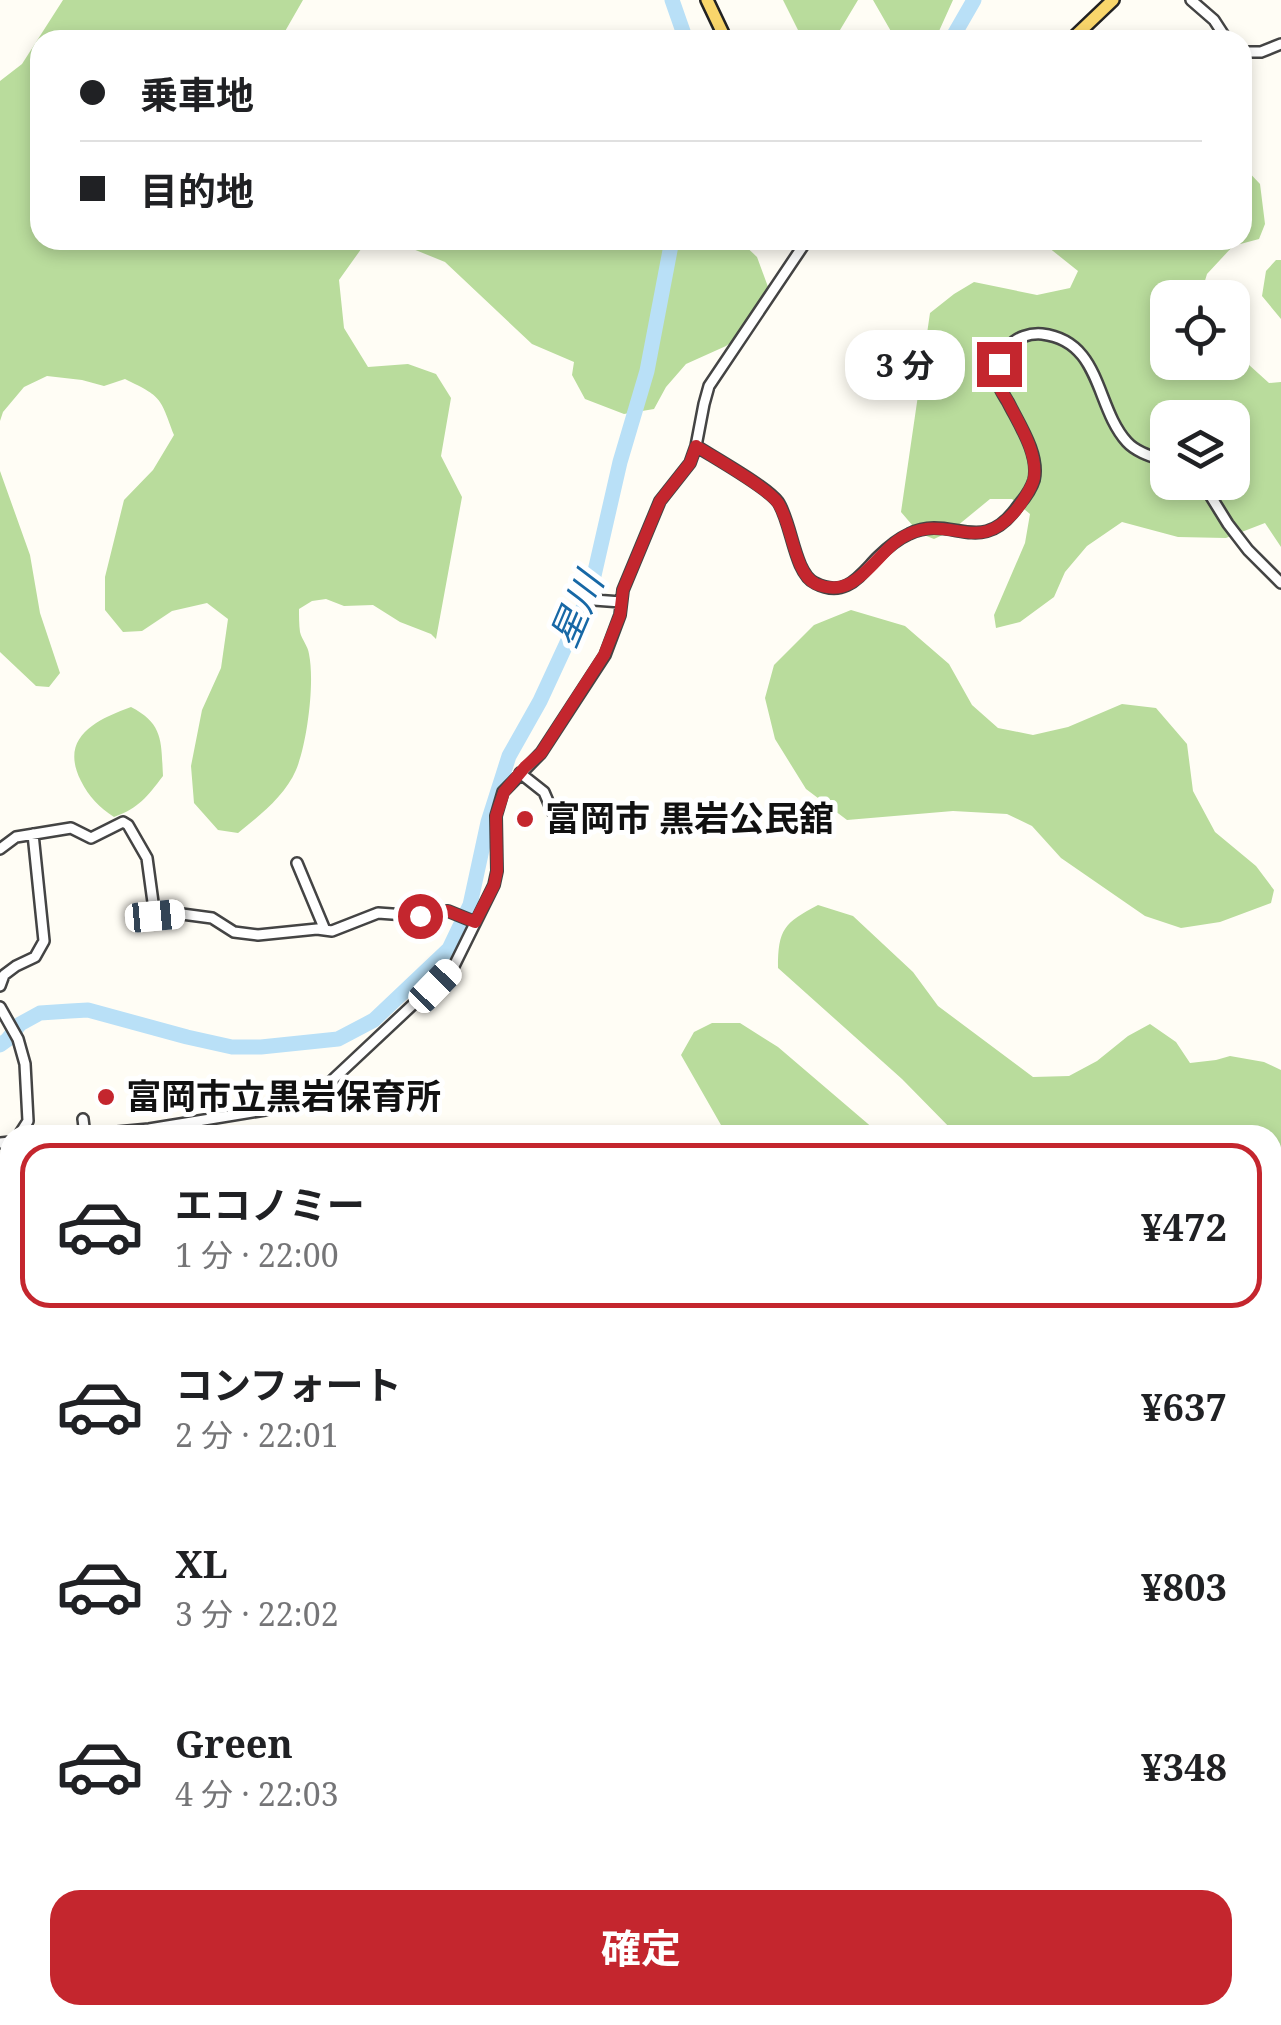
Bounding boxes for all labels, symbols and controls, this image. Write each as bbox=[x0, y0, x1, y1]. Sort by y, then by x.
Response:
text: 乗車地 bbox=[140, 68, 254, 120]
text: 目的地 bbox=[140, 164, 254, 216]
map controls bbox=[1150, 280, 1250, 500]
button: locate bbox=[1150, 280, 1250, 380]
callout: 3 分 bbox=[844, 329, 964, 399]
route end bbox=[977, 342, 1022, 387]
text: 3 分 bbox=[876, 343, 934, 386]
button: layers bbox=[1150, 400, 1250, 500]
water label: 星川 bbox=[536, 560, 615, 654]
place label: 富岡市 黒岩公民舘 bbox=[545, 794, 834, 841]
marker: 富岡市 黒岩公民舘 bbox=[514, 808, 536, 830]
route start bbox=[398, 894, 443, 939]
car bbox=[124, 898, 186, 934]
car bbox=[403, 954, 467, 1018]
place label: 富岡市立黒岩保育所 bbox=[126, 1072, 441, 1119]
marker: 富岡市立黒岩保育所 bbox=[95, 1086, 117, 1108]
text: エコノミー bbox=[175, 1178, 365, 1230]
icon: car bbox=[55, 1181, 145, 1271]
text: ¥472 bbox=[1141, 1200, 1227, 1252]
text: 1 分 · 22:00 bbox=[175, 1233, 339, 1276]
text: コンフォート bbox=[175, 1358, 402, 1410]
icon: car bbox=[55, 1361, 145, 1451]
text: ¥637 bbox=[1141, 1380, 1227, 1432]
text: 2 分 · 22:01 bbox=[175, 1413, 339, 1456]
text: XL bbox=[175, 1537, 228, 1589]
icon: car bbox=[55, 1541, 145, 1631]
text: ¥803 bbox=[1141, 1560, 1227, 1612]
text: 3 分 · 22:02 bbox=[175, 1592, 339, 1635]
text: Green bbox=[175, 1717, 293, 1769]
icon: car bbox=[55, 1721, 145, 1811]
text: ¥348 bbox=[1141, 1740, 1227, 1792]
text: 4 分 · 22:03 bbox=[175, 1772, 339, 1815]
button: 確定 bbox=[50, 1890, 1232, 2005]

